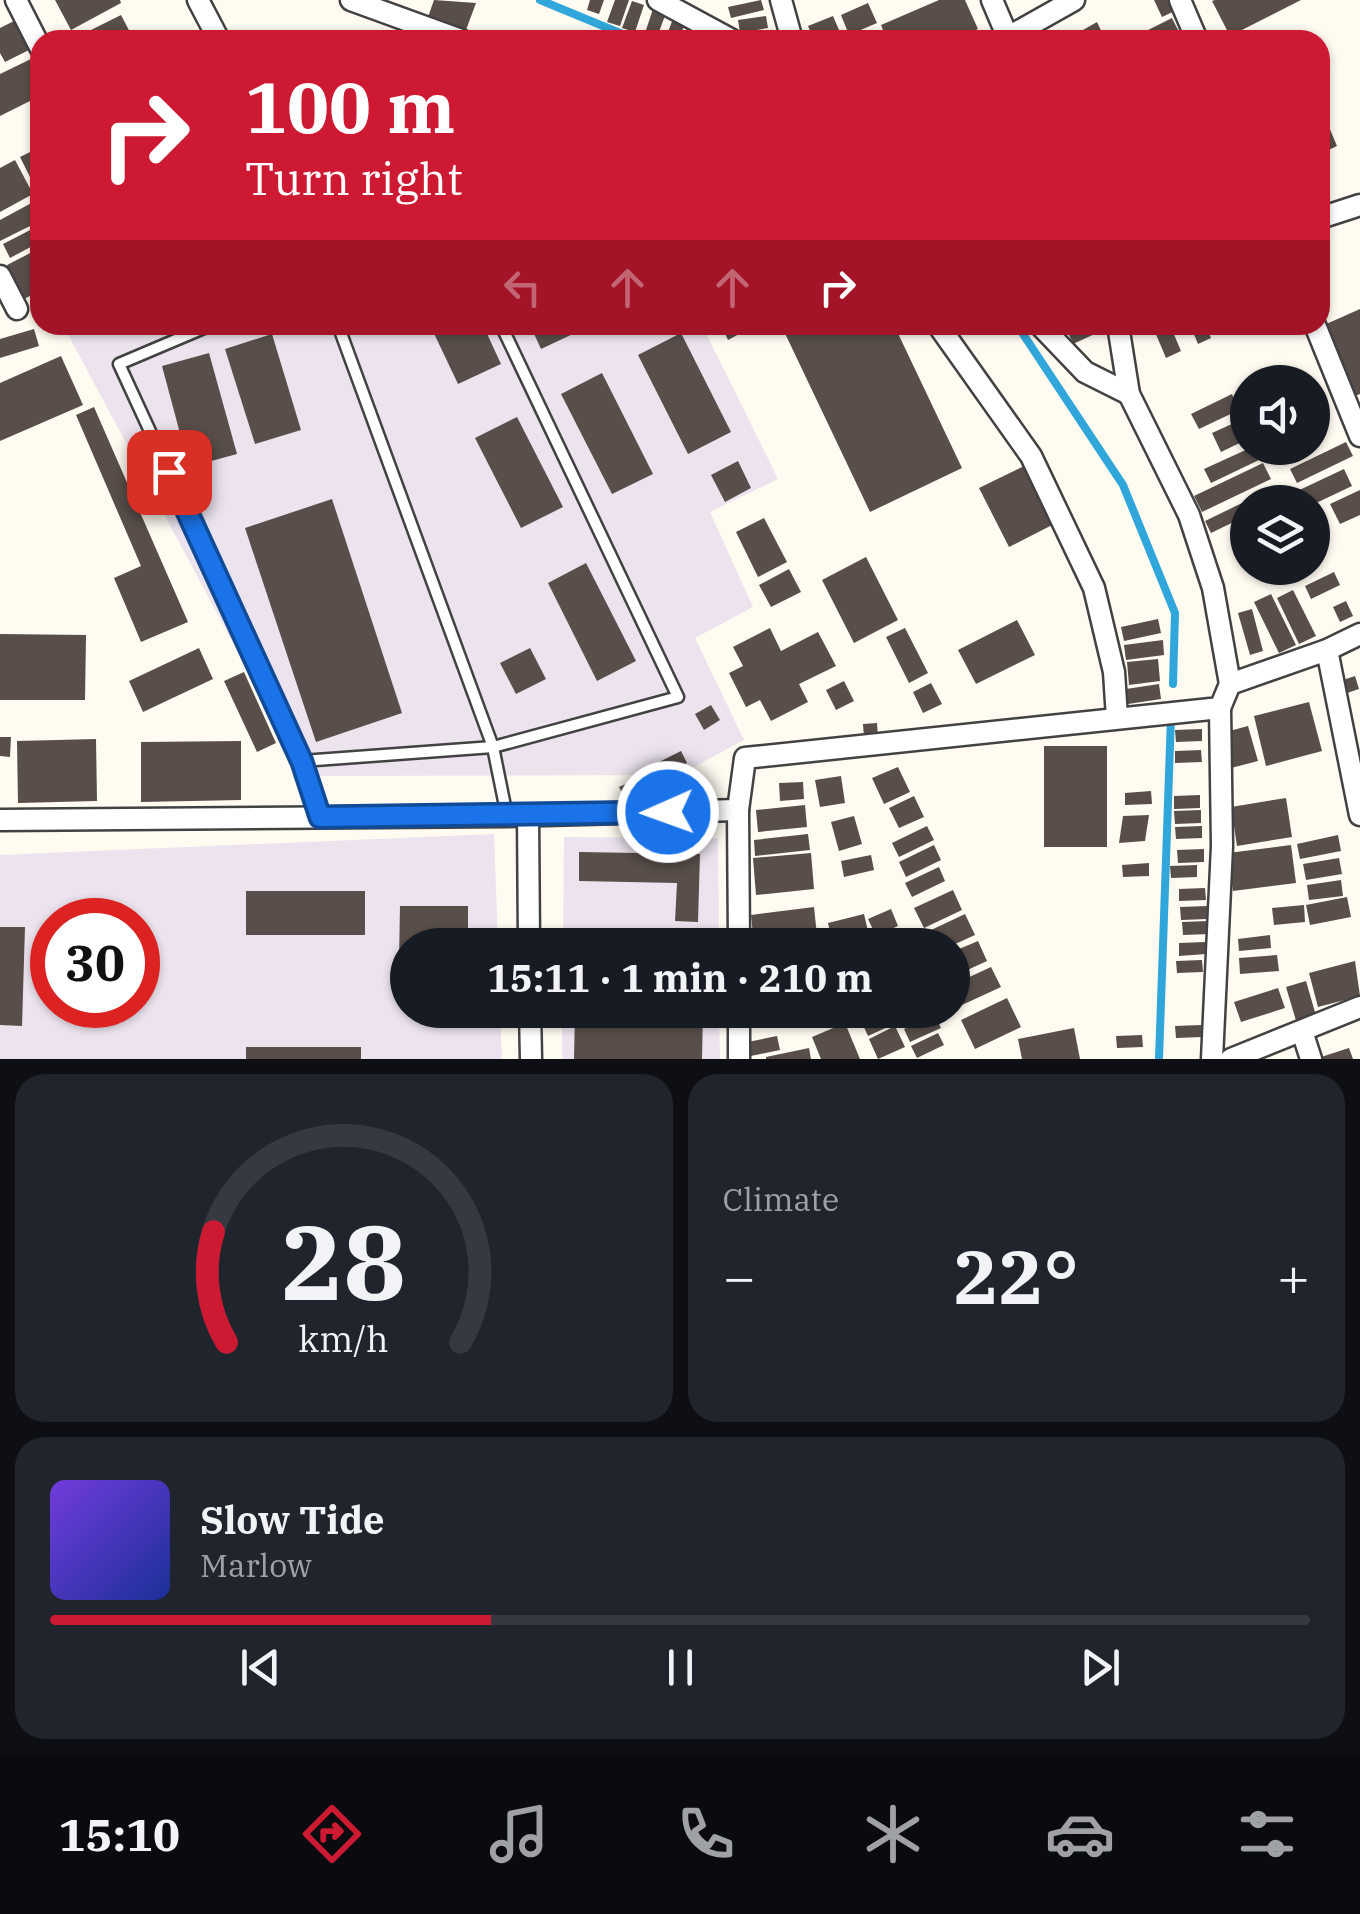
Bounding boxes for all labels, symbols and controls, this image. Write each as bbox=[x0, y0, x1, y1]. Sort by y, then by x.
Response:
text: 100 m bbox=[245, 61, 455, 152]
icon: right bbox=[80, 70, 210, 200]
text: Turn right bbox=[245, 149, 463, 207]
icon: left bbox=[495, 260, 550, 315]
icon: ahead bbox=[600, 260, 655, 315]
icon: ahead bbox=[705, 260, 760, 315]
icon: right bbox=[810, 260, 865, 315]
map controls bbox=[1230, 365, 1330, 585]
button: sound bbox=[1230, 365, 1330, 465]
pin bbox=[127, 430, 212, 515]
icon: arrive bbox=[142, 445, 197, 500]
button: layers bbox=[1230, 485, 1330, 585]
position arrow bbox=[616, 760, 720, 864]
speed limit sign: 30 bbox=[30, 898, 160, 1028]
text: 15:11 · 1 min · 210 m bbox=[487, 953, 873, 1002]
text: Climate bbox=[723, 1178, 839, 1220]
text: 28 bbox=[281, 1193, 406, 1329]
text: 22° bbox=[954, 1227, 1079, 1325]
text: − bbox=[723, 1241, 756, 1312]
text: + bbox=[1277, 1241, 1310, 1312]
text: km/h bbox=[299, 1315, 389, 1362]
text: Slow Tide bbox=[200, 1495, 385, 1544]
text: Marlow bbox=[200, 1544, 312, 1586]
icon: previous bbox=[233, 1640, 288, 1695]
icon: pause bbox=[653, 1640, 708, 1695]
icon: next bbox=[1073, 1640, 1128, 1695]
icon: directions bbox=[297, 1799, 367, 1869]
icon: music bbox=[484, 1799, 554, 1869]
icon: phone bbox=[671, 1799, 741, 1869]
icon: climate bbox=[858, 1799, 928, 1869]
icon: car bbox=[1045, 1799, 1115, 1869]
icon: filters bbox=[1232, 1799, 1302, 1869]
text: 15:10 bbox=[58, 1805, 180, 1863]

